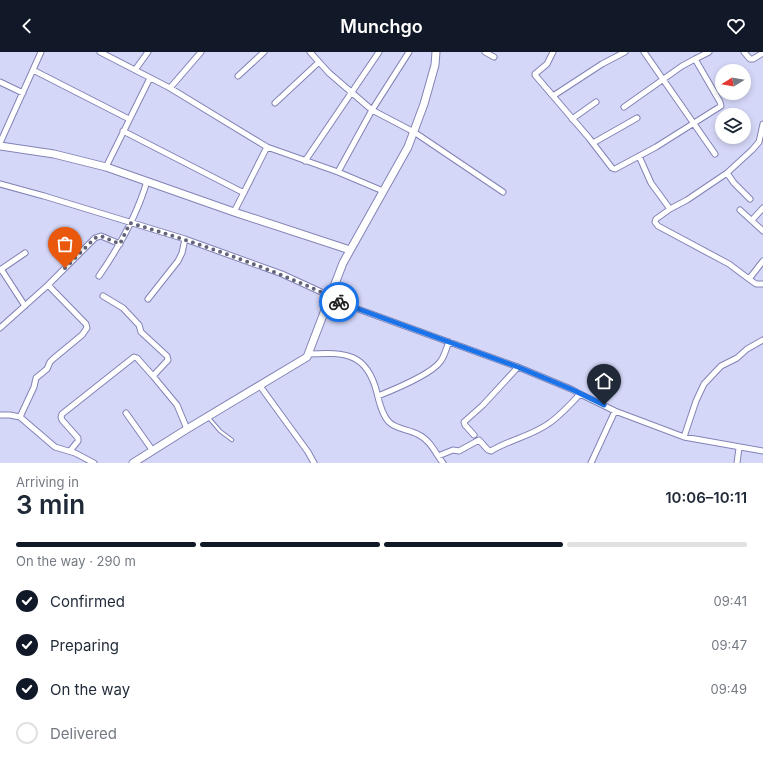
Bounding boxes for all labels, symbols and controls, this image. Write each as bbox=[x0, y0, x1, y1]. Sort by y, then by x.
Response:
icon: back bbox=[16, 15, 38, 37]
icon: heart bbox=[725, 15, 747, 37]
text: Munchgo bbox=[340, 16, 423, 37]
north arrow bbox=[715, 64, 751, 100]
map controls bbox=[715, 64, 751, 144]
button: layers bbox=[715, 108, 751, 144]
pin bbox=[48, 227, 82, 268]
icon: bag bbox=[54, 233, 76, 255]
courier bbox=[319, 282, 359, 322]
icon: bike bbox=[328, 291, 350, 313]
pin bbox=[587, 364, 621, 405]
icon: home bbox=[593, 370, 615, 392]
text: Arriving in bbox=[16, 474, 79, 490]
text: 10:06–10:11 bbox=[665, 488, 747, 507]
text: 3 min bbox=[16, 489, 85, 520]
text: On the way · 290 m bbox=[16, 553, 136, 569]
icon: check bbox=[16, 590, 38, 612]
text: Confirmed bbox=[50, 592, 125, 611]
text: 09:41 bbox=[714, 593, 747, 609]
icon: check bbox=[16, 634, 38, 656]
text: Preparing bbox=[50, 636, 119, 655]
text: 09:47 bbox=[711, 637, 747, 653]
icon: check bbox=[16, 678, 38, 700]
text: On the way bbox=[50, 680, 130, 699]
text: 09:49 bbox=[711, 681, 747, 697]
text: Delivered bbox=[50, 724, 117, 743]

